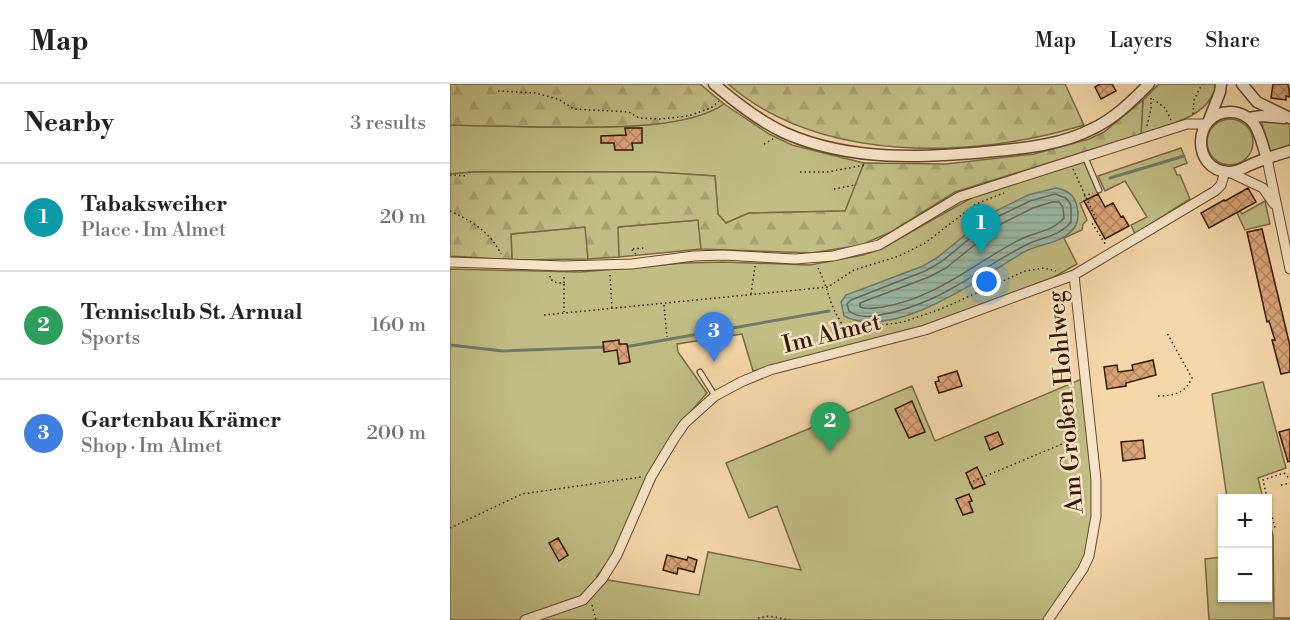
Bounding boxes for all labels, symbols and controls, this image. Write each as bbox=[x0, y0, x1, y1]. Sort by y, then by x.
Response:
text: Map bbox=[30, 24, 89, 59]
text: Map bbox=[1035, 28, 1076, 54]
text: Layers bbox=[1109, 28, 1172, 54]
text: Share bbox=[1205, 28, 1260, 54]
text: Nearby bbox=[24, 107, 114, 139]
text: 3 results bbox=[350, 111, 426, 136]
text: Tabaksweiher bbox=[81, 191, 227, 218]
pin: 1 bbox=[962, 204, 1000, 254]
text: 1 bbox=[39, 205, 48, 230]
text: 20 m bbox=[380, 205, 426, 230]
text: Place · Im Almet bbox=[81, 218, 226, 243]
your location bbox=[972, 267, 1001, 296]
street label: Am Großen Hohlweg bbox=[1041, 289, 1091, 516]
text: Tennisclub St. Arnual bbox=[81, 299, 303, 326]
street label: Im Almet bbox=[780, 307, 885, 361]
pin: 3 bbox=[694, 312, 734, 362]
text: 2 bbox=[37, 313, 50, 338]
text: 160 m bbox=[371, 313, 426, 338]
text: Sports bbox=[81, 326, 140, 351]
pin: 2 bbox=[810, 402, 850, 452]
text: Gartenbau Krämer bbox=[81, 407, 282, 434]
text: 3 bbox=[37, 421, 50, 446]
text: 200 m bbox=[366, 421, 426, 446]
text: Shop · Im Almet bbox=[81, 434, 222, 459]
map controls bbox=[1218, 494, 1272, 602]
button: + bbox=[1218, 494, 1272, 548]
button: − bbox=[1218, 548, 1272, 602]

